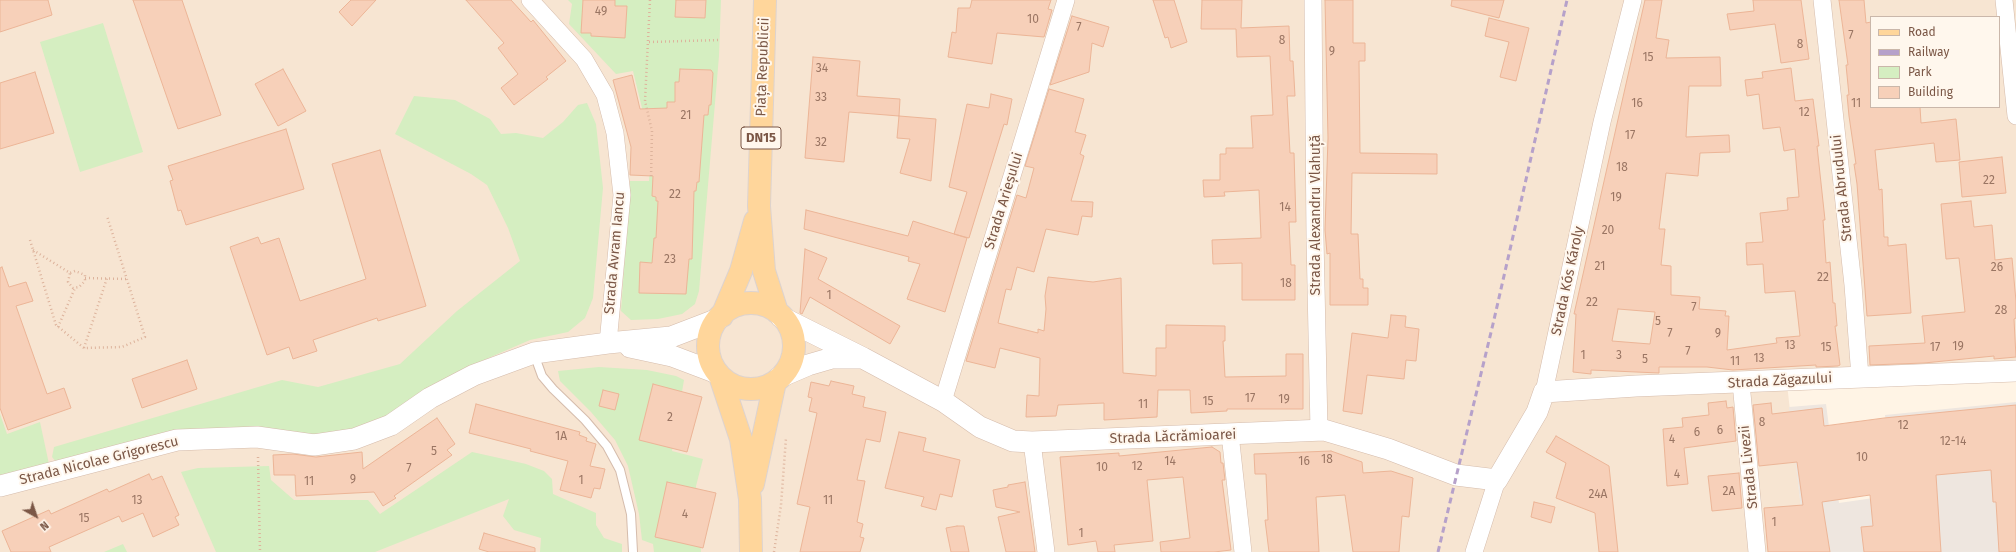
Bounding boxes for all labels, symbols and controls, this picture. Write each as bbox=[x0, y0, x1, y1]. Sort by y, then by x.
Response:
house number: 49 bbox=[595, 5, 607, 19]
house number: 10 bbox=[1027, 13, 1039, 27]
legend bbox=[1870, 16, 2000, 108]
street label: Piața Republicii bbox=[753, 17, 773, 117]
house number: 7 bbox=[1076, 21, 1082, 35]
text: Road bbox=[1908, 25, 1936, 39]
house number: 7 bbox=[1848, 29, 1854, 43]
house number: 8 bbox=[1279, 34, 1285, 48]
house number: 8 bbox=[1797, 38, 1803, 52]
house number: 9 bbox=[1329, 45, 1335, 59]
text: Railway bbox=[1908, 45, 1949, 59]
house number: 15 bbox=[1642, 51, 1654, 65]
house number: 34 bbox=[816, 62, 828, 76]
text: Park bbox=[1908, 65, 1932, 79]
text: Building bbox=[1908, 85, 1953, 99]
house number: 33 bbox=[815, 91, 827, 105]
house number: 16 bbox=[1631, 97, 1643, 111]
house number: 11 bbox=[1851, 97, 1861, 111]
house number: 12 bbox=[1798, 106, 1810, 120]
house number: 21 bbox=[681, 109, 691, 123]
road number: DN15 bbox=[741, 127, 781, 149]
house number: 17 bbox=[1625, 129, 1635, 143]
street label: Strada Abrudului bbox=[1828, 134, 1856, 242]
street label: Strada Alexandru Vlahuță bbox=[1308, 135, 1324, 295]
house number: 32 bbox=[815, 136, 827, 150]
street label: Strada Arieșului bbox=[981, 150, 1027, 252]
house number: 18 bbox=[1616, 161, 1628, 175]
house number: 22 bbox=[1983, 174, 1995, 188]
house number: 22 bbox=[669, 188, 681, 202]
street label: Strada Avram Iancu bbox=[601, 191, 629, 315]
house number: 19 bbox=[1610, 191, 1622, 205]
house number: 14 bbox=[1279, 201, 1291, 215]
house number: 20 bbox=[1602, 224, 1614, 238]
street label: Strada Kós Károly bbox=[1548, 225, 1588, 337]
house number: 23 bbox=[664, 253, 676, 267]
house number: 21 bbox=[1595, 260, 1605, 274]
house number: 26 bbox=[1991, 261, 2003, 275]
house number: 22 bbox=[1817, 271, 1829, 285]
house number: 18 bbox=[1280, 277, 1292, 291]
house number: 1 bbox=[826, 289, 832, 303]
house number: 22 bbox=[1586, 296, 1598, 310]
house number: 7 bbox=[1691, 301, 1697, 315]
house number: 28 bbox=[1995, 304, 2007, 318]
house number: 5 bbox=[1655, 315, 1661, 329]
house number: 7 bbox=[1667, 327, 1673, 341]
house number: 9 bbox=[1715, 327, 1721, 341]
house number: 13 bbox=[1784, 339, 1796, 353]
house number: 19 bbox=[1952, 340, 1964, 354]
house number: 15 bbox=[1820, 341, 1832, 355]
house number: 17 bbox=[1930, 341, 1940, 355]
house number: 7 bbox=[1685, 345, 1691, 359]
house number: 1 bbox=[1580, 349, 1586, 363]
house number: 3 bbox=[1616, 349, 1622, 363]
house number: 13 bbox=[1753, 352, 1765, 366]
house number: 5 bbox=[1642, 353, 1648, 367]
house number: 11 bbox=[1730, 355, 1740, 369]
street label: Strada Zăgazului bbox=[1727, 370, 1833, 392]
house number: 17 bbox=[1245, 392, 1255, 406]
house number: 19 bbox=[1278, 393, 1290, 407]
house number: 15 bbox=[1202, 395, 1214, 409]
house number: 11 bbox=[1138, 398, 1148, 412]
house number: 2 bbox=[667, 411, 673, 425]
house number: 8 bbox=[1759, 416, 1765, 430]
house number: 12 bbox=[1897, 419, 1909, 433]
house number: 6 bbox=[1717, 424, 1723, 438]
street label: Strada Livezii bbox=[1736, 424, 1762, 510]
street label: Strada Lăcrămioarei bbox=[1109, 426, 1237, 448]
house number: 6 bbox=[1694, 426, 1700, 440]
house number: 1A bbox=[555, 430, 567, 444]
street label: Strada Nicolae Grigorescu bbox=[18, 433, 180, 489]
house number: 4 bbox=[1669, 433, 1675, 447]
house number: 12-14 bbox=[1940, 435, 1966, 449]
house number: 5 bbox=[431, 445, 437, 459]
house number: 10 bbox=[1856, 451, 1868, 465]
house number: 18 bbox=[1321, 453, 1333, 467]
house number: 14 bbox=[1164, 455, 1176, 469]
house number: 16 bbox=[1298, 455, 1310, 469]
house number: 12 bbox=[1131, 460, 1143, 474]
house number: 10 bbox=[1096, 461, 1108, 475]
house number: 7 bbox=[406, 462, 412, 476]
house number: 4 bbox=[1674, 468, 1680, 482]
house number: 9 bbox=[350, 473, 356, 487]
house number: 1 bbox=[578, 474, 584, 488]
house number: 11 bbox=[304, 475, 314, 489]
house number: 2A bbox=[1723, 485, 1735, 499]
house number: 24A bbox=[1589, 488, 1607, 502]
house number: 13 bbox=[131, 494, 143, 508]
house number: 11 bbox=[823, 494, 833, 508]
north arrow bbox=[16, 496, 56, 536]
house number: 4 bbox=[682, 508, 688, 522]
house number: 15 bbox=[78, 512, 90, 526]
house number: 1 bbox=[1771, 516, 1777, 530]
text: N bbox=[37, 518, 51, 533]
house number: 1 bbox=[1078, 527, 1084, 541]

